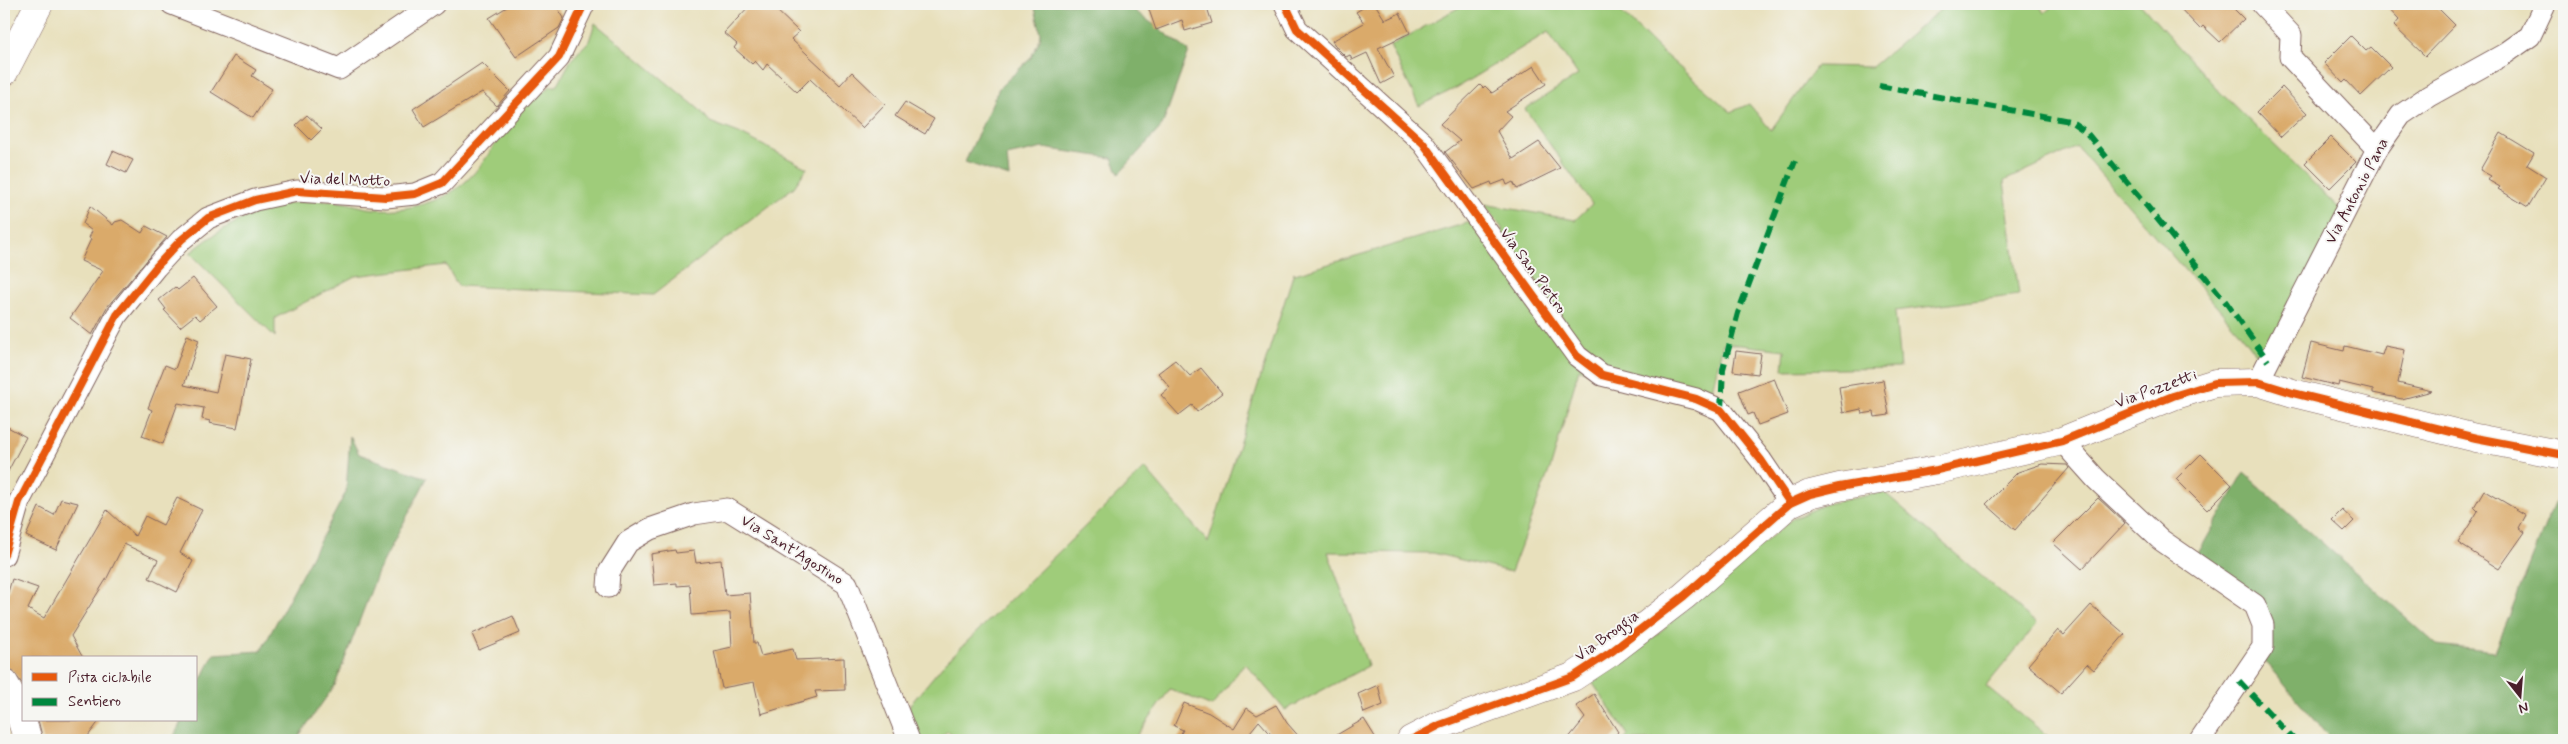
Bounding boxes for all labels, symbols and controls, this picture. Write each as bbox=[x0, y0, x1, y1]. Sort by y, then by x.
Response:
street label: Via Antonio Pana bbox=[2320, 134, 2394, 248]
street label: Via del Motto bbox=[299, 168, 391, 192]
street label: Via San Pietro bbox=[1495, 224, 1571, 318]
street label: Via Pozzetti bbox=[2112, 364, 2200, 414]
street label: Via Sant'Agostino bbox=[737, 510, 847, 590]
street label: Via Broggia bbox=[1571, 605, 1644, 667]
legend bbox=[22, 656, 198, 722]
text: Pista ciclabile bbox=[68, 668, 152, 688]
north arrow bbox=[2496, 672, 2546, 722]
text: Sentiero bbox=[68, 692, 121, 712]
text: N bbox=[2516, 698, 2531, 717]

